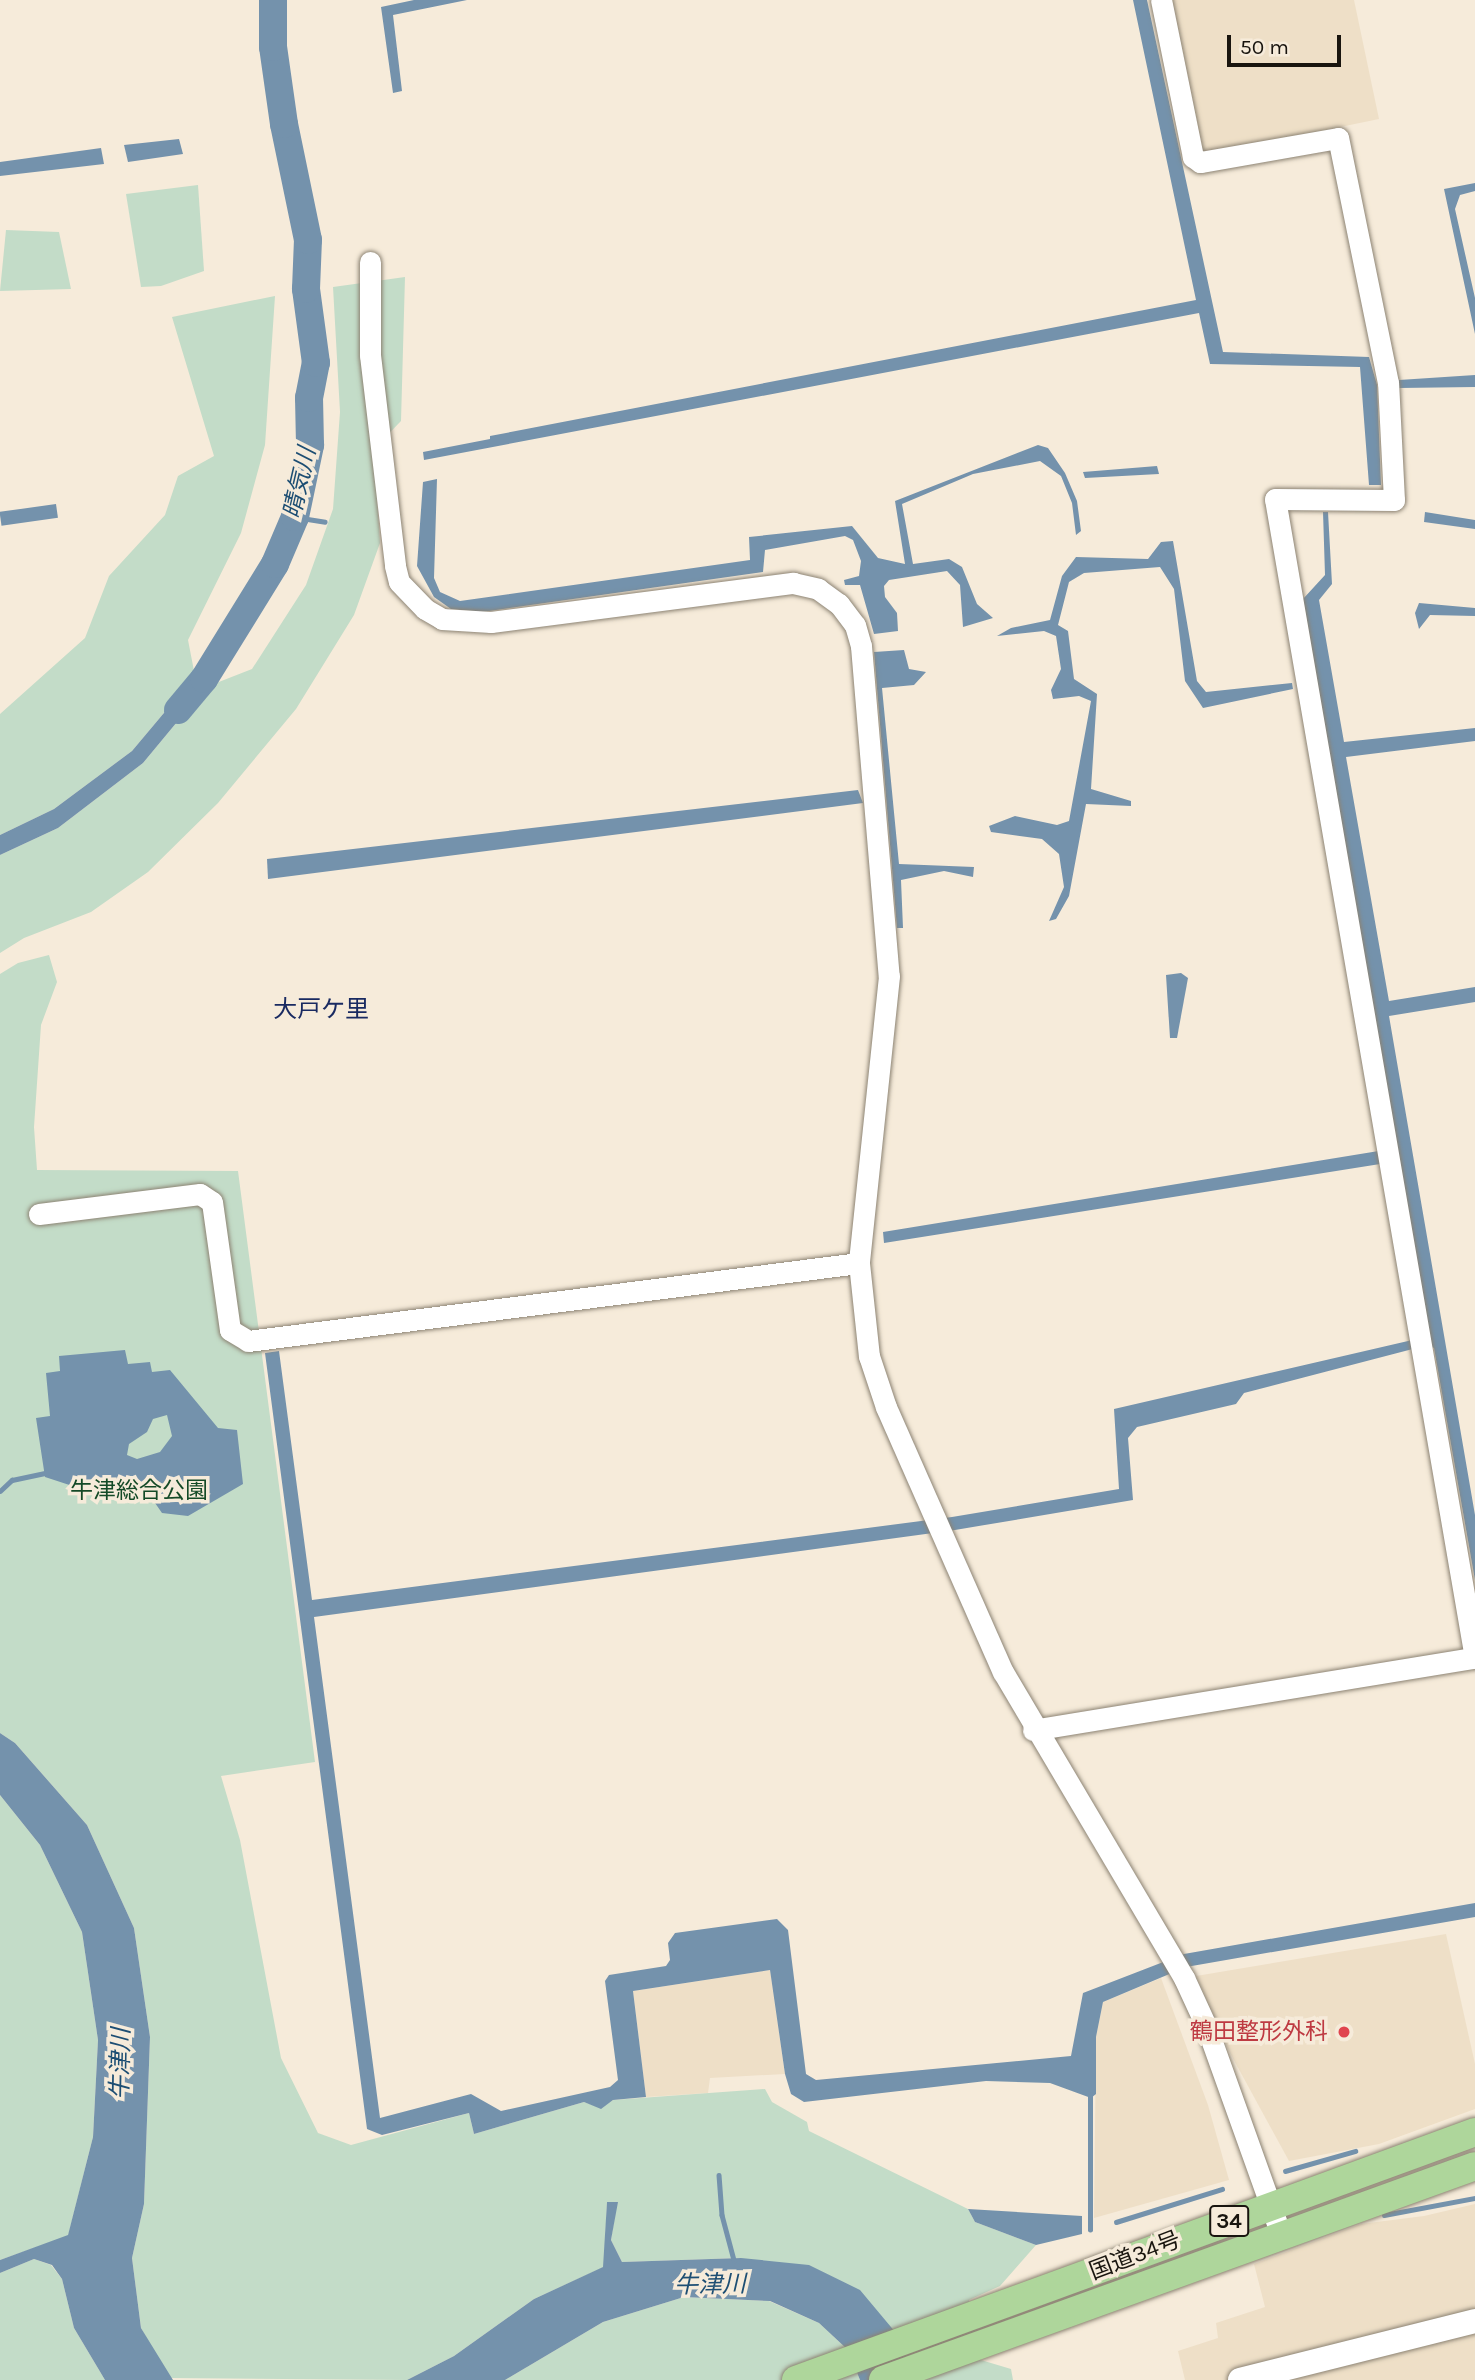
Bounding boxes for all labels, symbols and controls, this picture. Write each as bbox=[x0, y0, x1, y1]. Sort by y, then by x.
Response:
scale bar bbox=[1230, 21, 1344, 65]
text: 50 m bbox=[1240, 35, 1289, 59]
water label: 晴気川 bbox=[278, 445, 322, 521]
district label: 大戸ケ里 bbox=[273, 996, 369, 1024]
park label: 牛津総合公園 bbox=[70, 1477, 208, 1505]
place label: 鶴田整形外科 bbox=[1190, 2018, 1328, 2046]
marker: 鶴田整形外科 bbox=[1334, 2022, 1354, 2042]
water label: 牛津川 bbox=[106, 2028, 136, 2100]
road number: 34 bbox=[1208, 2204, 1250, 2238]
street label: 国道34号 bbox=[1086, 2226, 1184, 2286]
water label: 牛津川 bbox=[674, 2270, 746, 2300]

